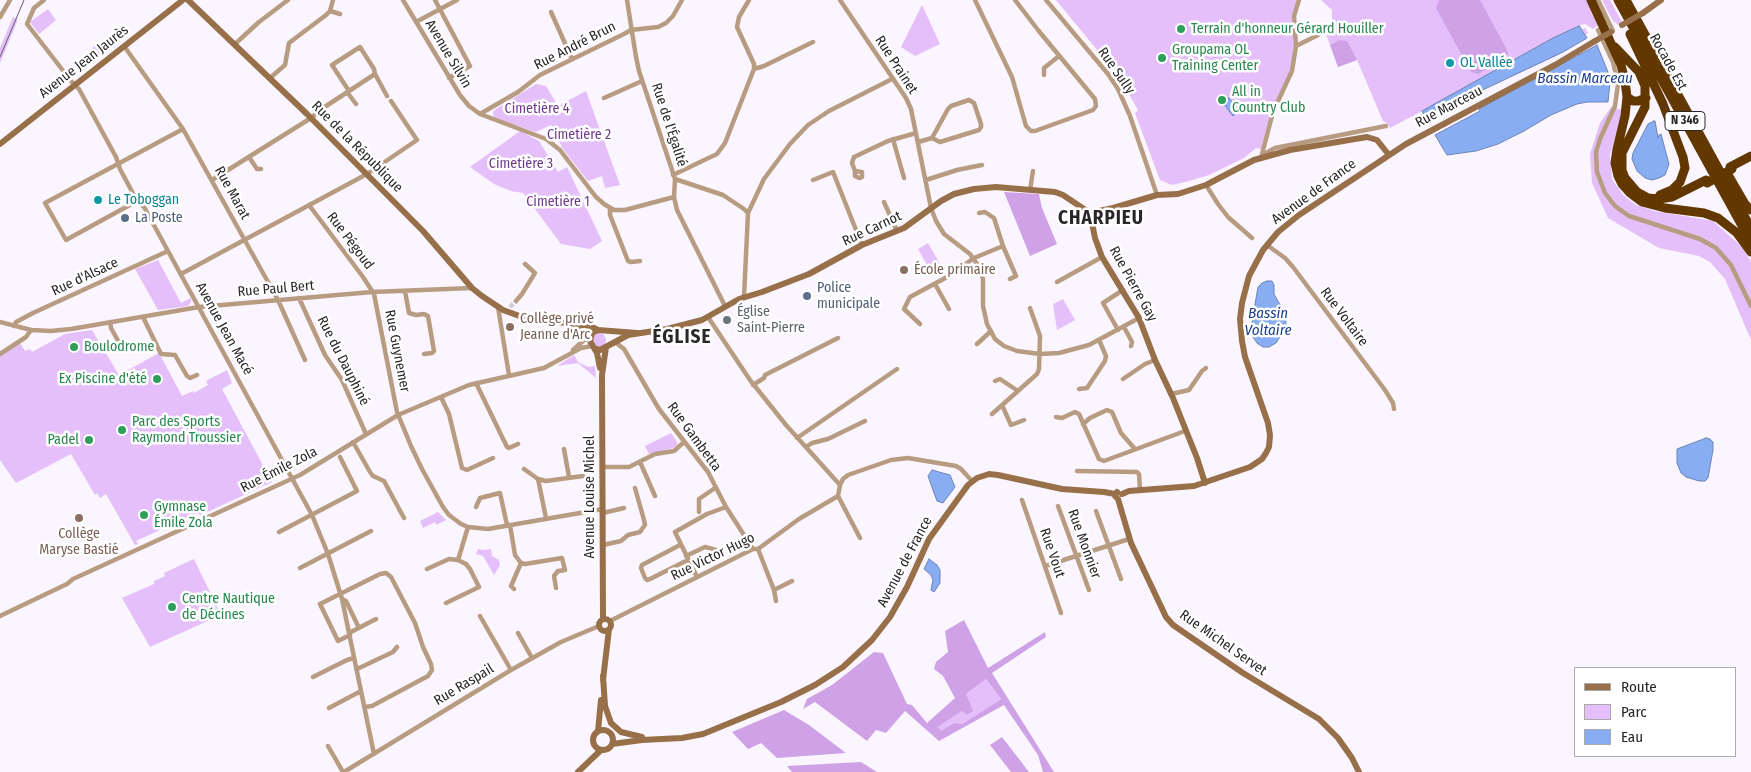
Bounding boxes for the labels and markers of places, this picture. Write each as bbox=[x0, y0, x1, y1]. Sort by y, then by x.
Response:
place label: Terrain d'honneur Gérard Houiller bbox=[1191, 21, 1384, 37]
marker: Terrain d'honneur Gérard Houiller bbox=[1175, 23, 1187, 35]
place label: Groupama OL Training Center bbox=[1172, 42, 1258, 74]
marker: Groupama OL Training Center bbox=[1156, 52, 1168, 64]
place label: OL Vallée bbox=[1460, 55, 1513, 71]
marker: OL Vallée bbox=[1444, 57, 1456, 69]
place label: All in Country Club bbox=[1232, 84, 1305, 116]
marker: All in Country Club bbox=[1216, 94, 1228, 106]
place label: Le Toboggan bbox=[108, 192, 179, 208]
marker: Le Toboggan bbox=[92, 194, 104, 206]
place label: La Poste bbox=[135, 210, 183, 226]
marker: La Poste bbox=[119, 212, 131, 224]
place label: École primaire bbox=[914, 262, 996, 278]
marker: École primaire bbox=[898, 264, 910, 276]
place label: Police municipale bbox=[817, 280, 880, 312]
marker: Police municipale bbox=[801, 290, 813, 302]
place label: Église Saint-Pierre bbox=[737, 304, 805, 336]
place label: Collège privé Jeanne d'Arc bbox=[520, 311, 594, 344]
marker: Église Saint-Pierre bbox=[721, 314, 733, 326]
marker: Collège privé Jeanne d'Arc bbox=[504, 321, 516, 333]
place label: Boulodrome bbox=[84, 339, 154, 355]
marker: Boulodrome bbox=[68, 341, 80, 353]
place label: Ex Piscine d'été bbox=[59, 371, 147, 387]
marker: Ex Piscine d'été bbox=[151, 373, 163, 385]
place label: Parc des Sports Raymond Troussier bbox=[132, 414, 241, 447]
marker: Parc des Sports Raymond Troussier bbox=[116, 424, 128, 436]
place label: Padel bbox=[47, 432, 79, 448]
marker: Padel bbox=[83, 434, 95, 446]
place label: Gymnase Émile Zola bbox=[154, 499, 213, 532]
marker: Gymnase Émile Zola bbox=[138, 509, 150, 521]
marker: Collège Maryse Bastié bbox=[73, 512, 85, 524]
place label: Collège Maryse Bastié bbox=[39, 526, 119, 558]
place label: Centre Nautique de Décines bbox=[182, 591, 275, 624]
marker: Centre Nautique de Décines bbox=[166, 601, 178, 613]

